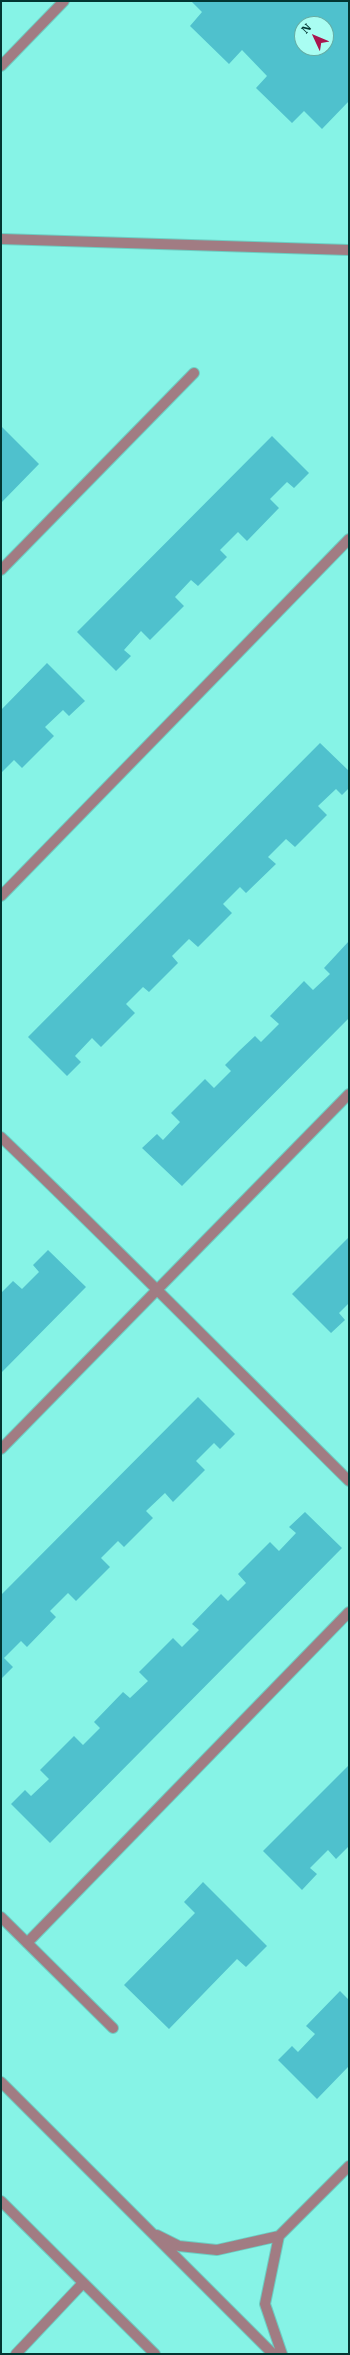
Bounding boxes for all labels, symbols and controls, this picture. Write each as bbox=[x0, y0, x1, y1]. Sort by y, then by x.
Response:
north arrow bbox=[294, 16, 334, 56]
text: N bbox=[298, 20, 314, 36]

